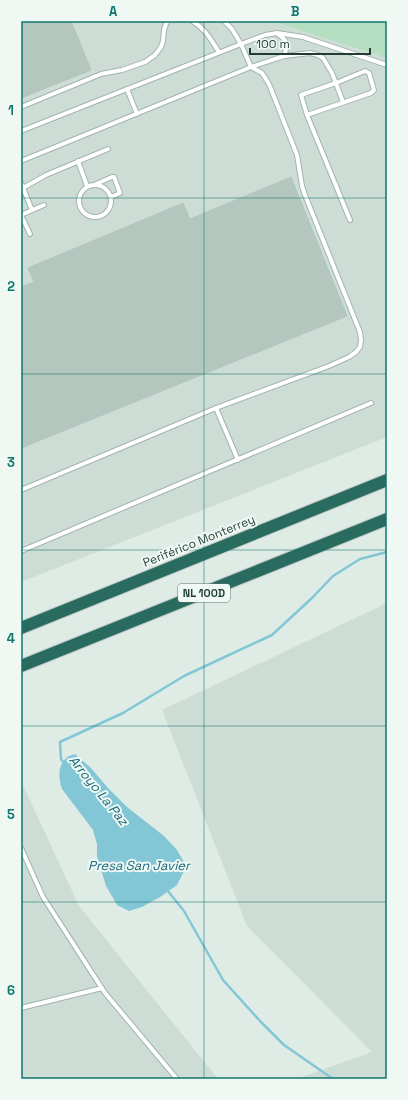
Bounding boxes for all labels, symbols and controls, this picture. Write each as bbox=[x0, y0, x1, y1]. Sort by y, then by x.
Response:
text: A bbox=[109, 3, 118, 20]
text: B bbox=[291, 3, 300, 20]
scale bar bbox=[250, 30, 370, 56]
text: 100 m bbox=[256, 36, 290, 52]
text: 1 bbox=[8, 102, 14, 119]
text: 2 bbox=[7, 278, 15, 295]
text: 3 bbox=[7, 454, 15, 471]
street label: Periférico Monterrey bbox=[141, 511, 257, 571]
road number: NL 100D bbox=[178, 584, 230, 602]
text: 4 bbox=[7, 630, 15, 647]
water label: Arroyo La Paz bbox=[65, 752, 133, 830]
text: 5 bbox=[7, 806, 15, 823]
water label: Presa San Javier bbox=[88, 857, 192, 874]
text: 6 bbox=[7, 982, 15, 999]

